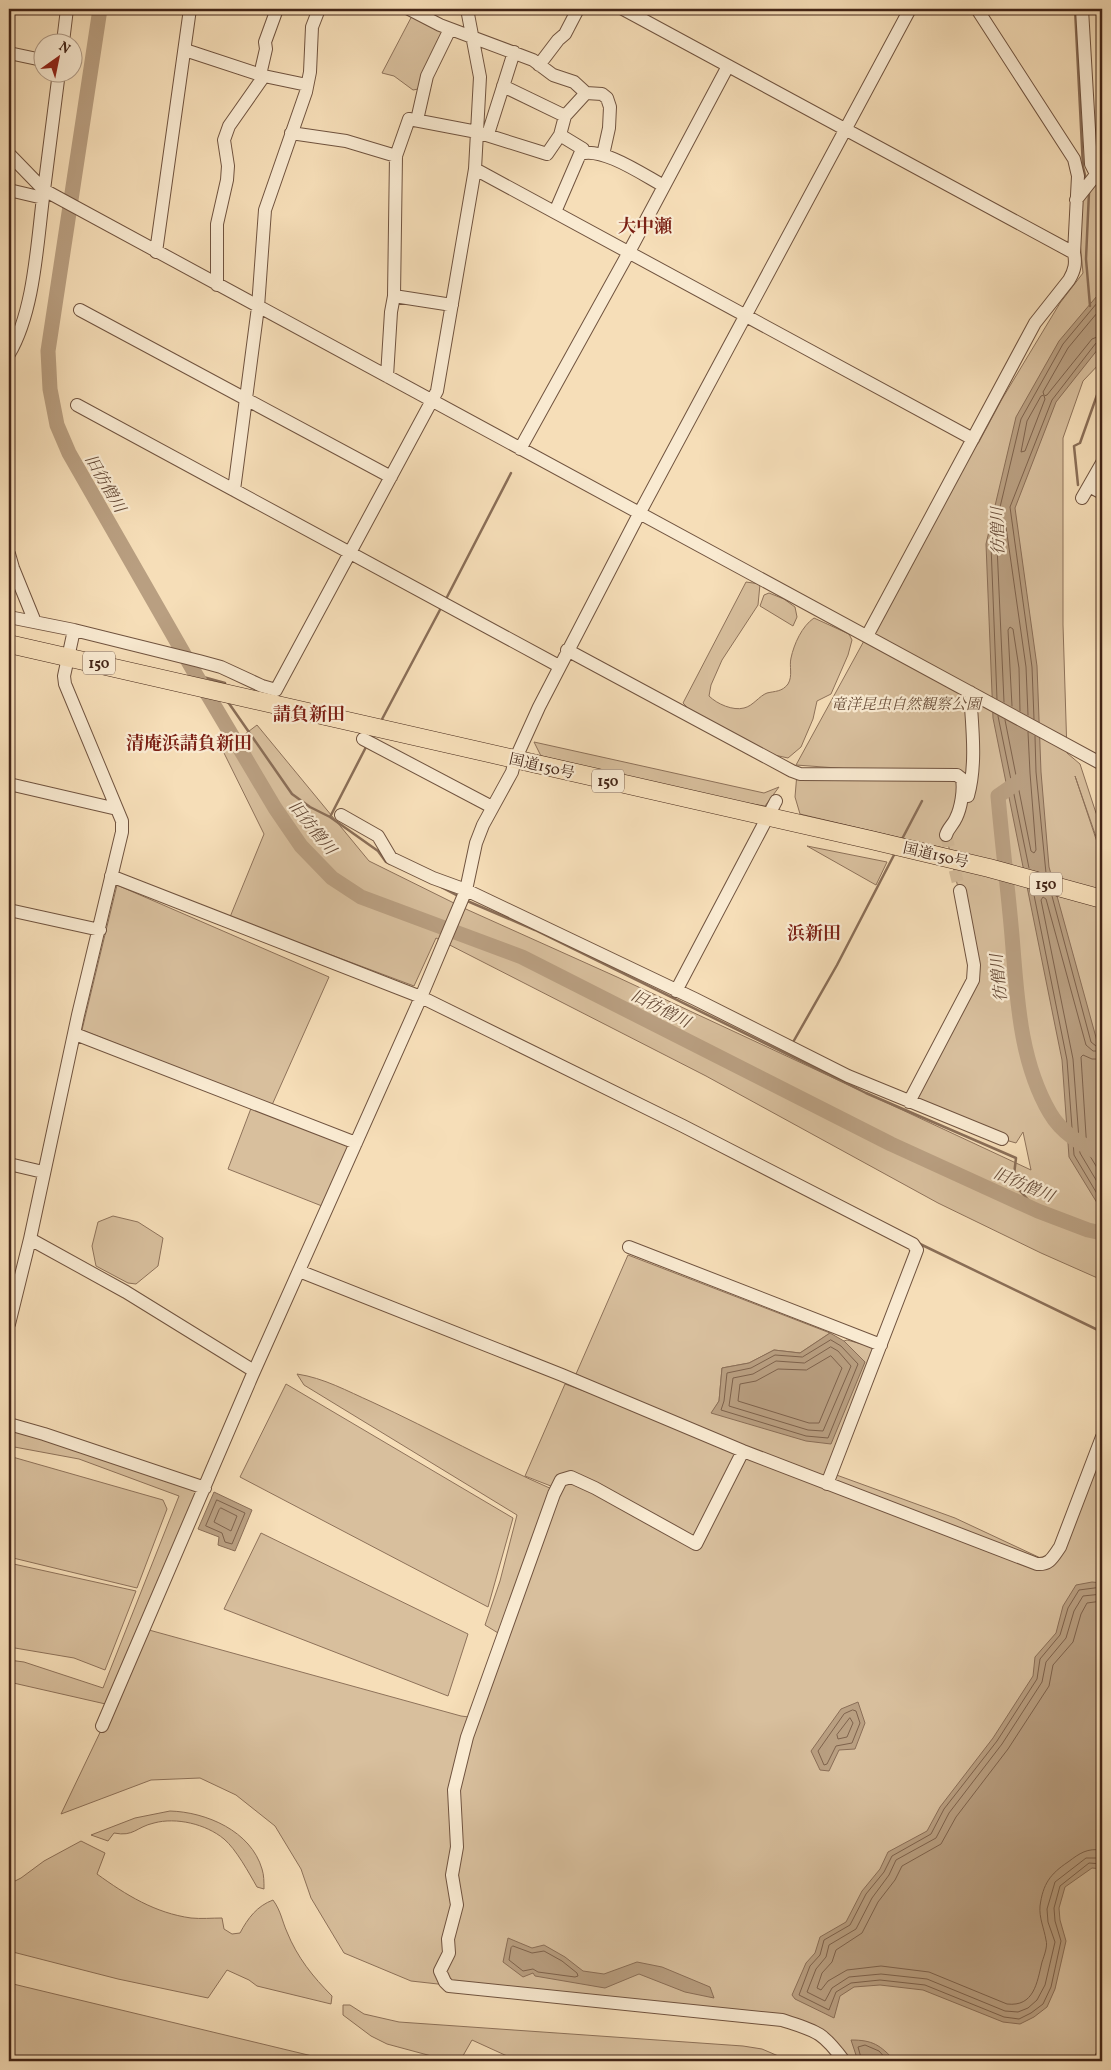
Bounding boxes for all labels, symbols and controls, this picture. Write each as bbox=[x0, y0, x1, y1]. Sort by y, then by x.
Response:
north arrow bbox=[32, 32, 82, 82]
text: N bbox=[55, 38, 74, 59]
district label: 大中瀬 bbox=[618, 215, 672, 240]
water label: 旧彷僧川 bbox=[79, 451, 131, 519]
water label: 彷僧川 bbox=[988, 505, 1010, 555]
road number: 150 bbox=[83, 651, 115, 674]
park label: 竜洋昆虫自然観察公園 bbox=[831, 695, 984, 716]
district label: 請負新田 bbox=[273, 703, 345, 728]
district label: 清庵浜請負新田 bbox=[126, 732, 252, 757]
street label: 国道150号 bbox=[507, 750, 577, 785]
road number: 150 bbox=[592, 769, 624, 792]
water label: 旧彷僧川 bbox=[283, 796, 341, 862]
street label: 国道150号 bbox=[901, 839, 971, 874]
road number: 150 bbox=[1030, 872, 1062, 896]
district label: 浜新田 bbox=[787, 922, 841, 947]
water label: 彷僧川 bbox=[986, 951, 1013, 1003]
water label: 旧彷僧川 bbox=[627, 985, 695, 1035]
water label: 旧彷僧川 bbox=[989, 1163, 1059, 1209]

